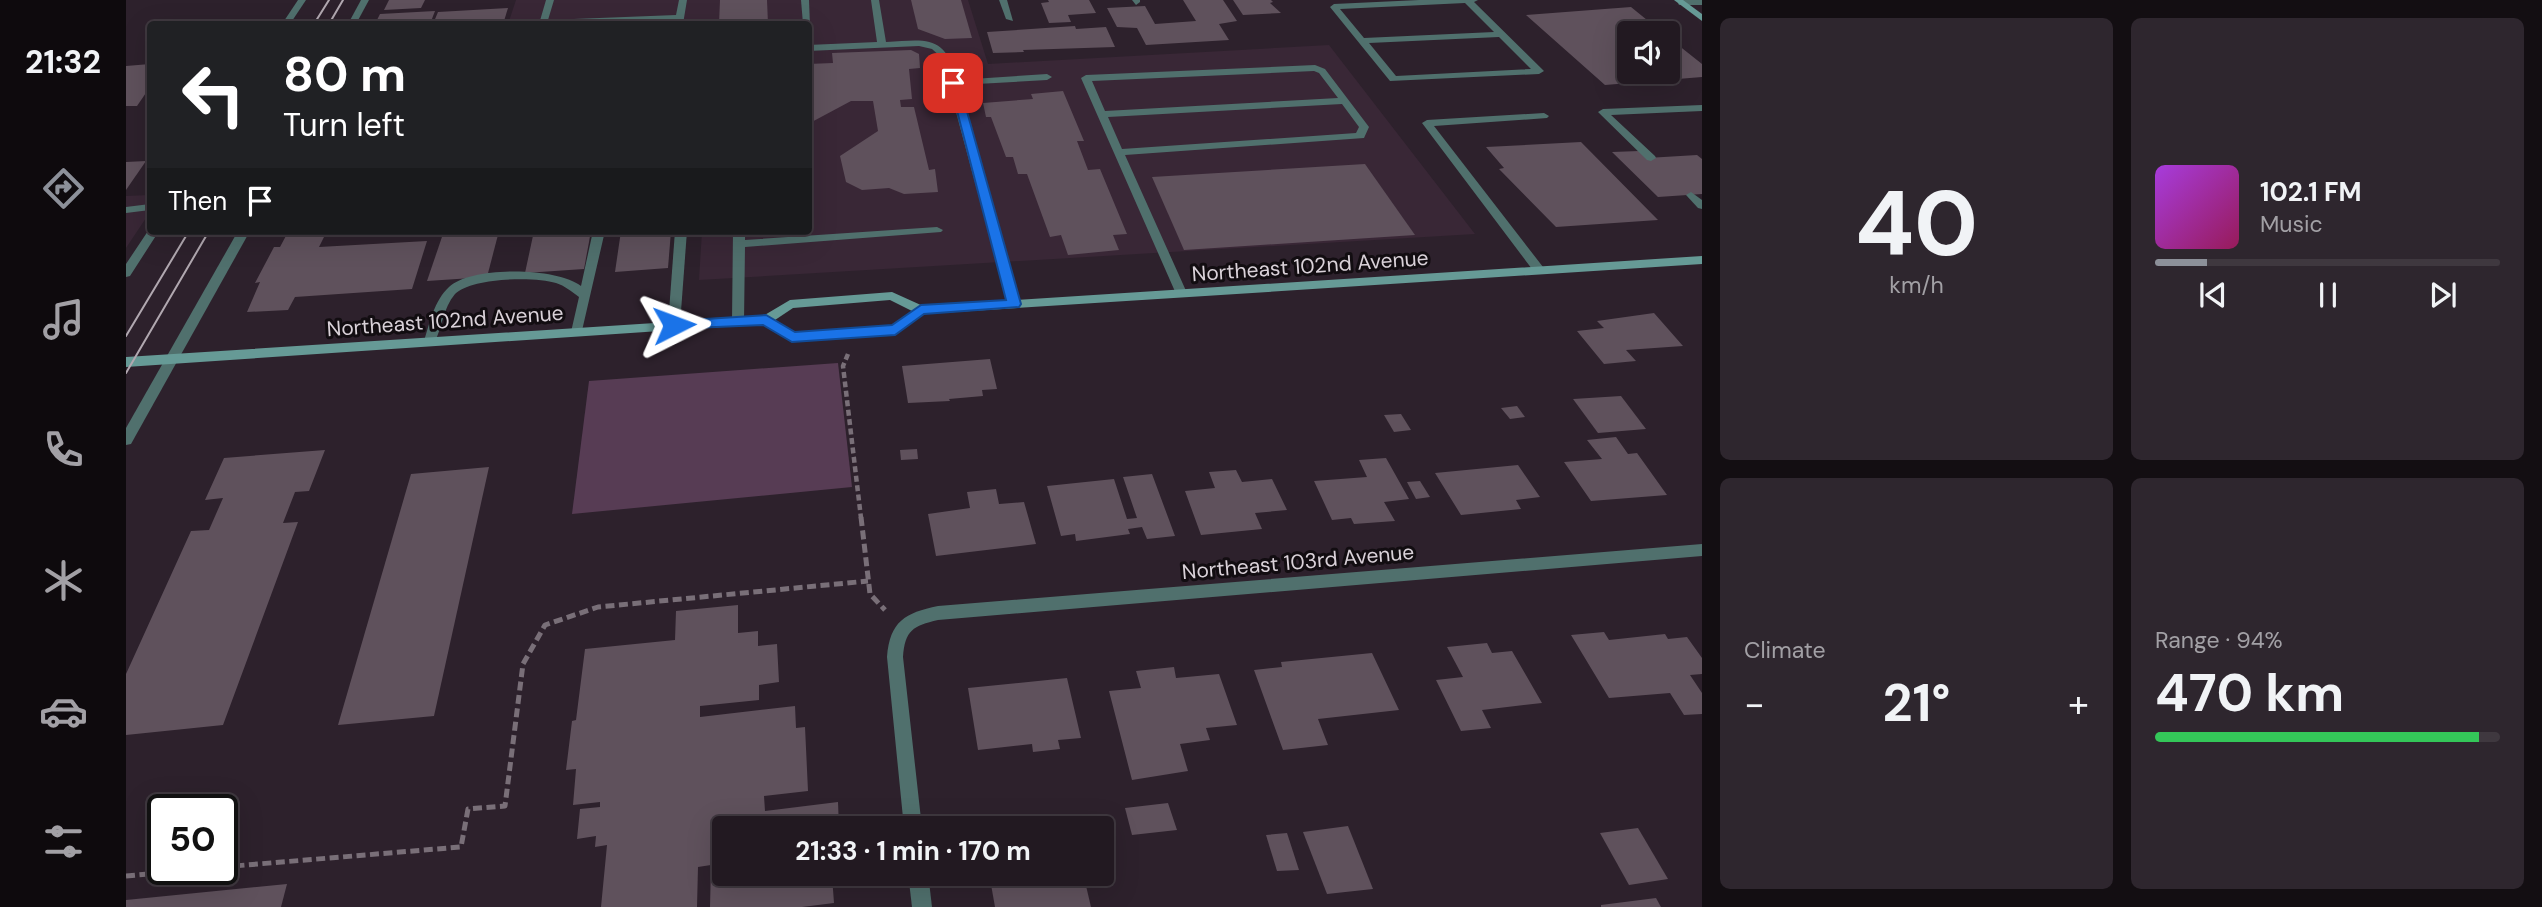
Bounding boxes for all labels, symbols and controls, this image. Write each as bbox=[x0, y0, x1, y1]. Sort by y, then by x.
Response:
map controls bbox=[1617, 21, 1680, 84]
button: sound bbox=[1617, 21, 1680, 84]
text: 21:32 bbox=[25, 41, 101, 83]
text: 80 m bbox=[283, 42, 406, 106]
icon: left bbox=[168, 49, 259, 140]
pin bbox=[923, 53, 983, 113]
icon: arrive bbox=[934, 64, 972, 102]
text: Turn left bbox=[283, 104, 405, 146]
icon: directions bbox=[39, 164, 88, 213]
text: 40 bbox=[1855, 165, 1978, 283]
text: 102.1 FM bbox=[2260, 175, 2361, 209]
icon: arrive bbox=[241, 182, 279, 220]
text: Then bbox=[168, 184, 227, 218]
text: Music bbox=[2260, 209, 2323, 239]
street label: Northeast 102nd Avenue bbox=[1191, 244, 1429, 288]
text: km/h bbox=[1889, 270, 1944, 300]
icon: previous bbox=[2194, 276, 2232, 314]
icon: pause bbox=[2309, 276, 2347, 314]
icon: next bbox=[2424, 276, 2462, 314]
position arrow bbox=[637, 288, 711, 362]
icon: music bbox=[39, 295, 88, 344]
street label: Northeast 102nd Avenue bbox=[326, 299, 564, 343]
icon: phone bbox=[39, 425, 88, 474]
street label: Northeast 103rd Avenue bbox=[1181, 538, 1415, 586]
icon: climate bbox=[39, 556, 88, 605]
text: Range · 94% bbox=[2155, 625, 2283, 655]
text: Climate bbox=[1744, 635, 1826, 665]
text: 470 km bbox=[2155, 659, 2344, 727]
text: 21° bbox=[1883, 669, 1950, 737]
text: − bbox=[1744, 679, 1765, 729]
text: + bbox=[2068, 679, 2089, 729]
icon: car bbox=[39, 687, 88, 736]
speed limit sign: 50 bbox=[147, 794, 238, 885]
icon: filters bbox=[39, 817, 88, 866]
text: 21:33 · 1 min · 170 m bbox=[795, 834, 1031, 868]

